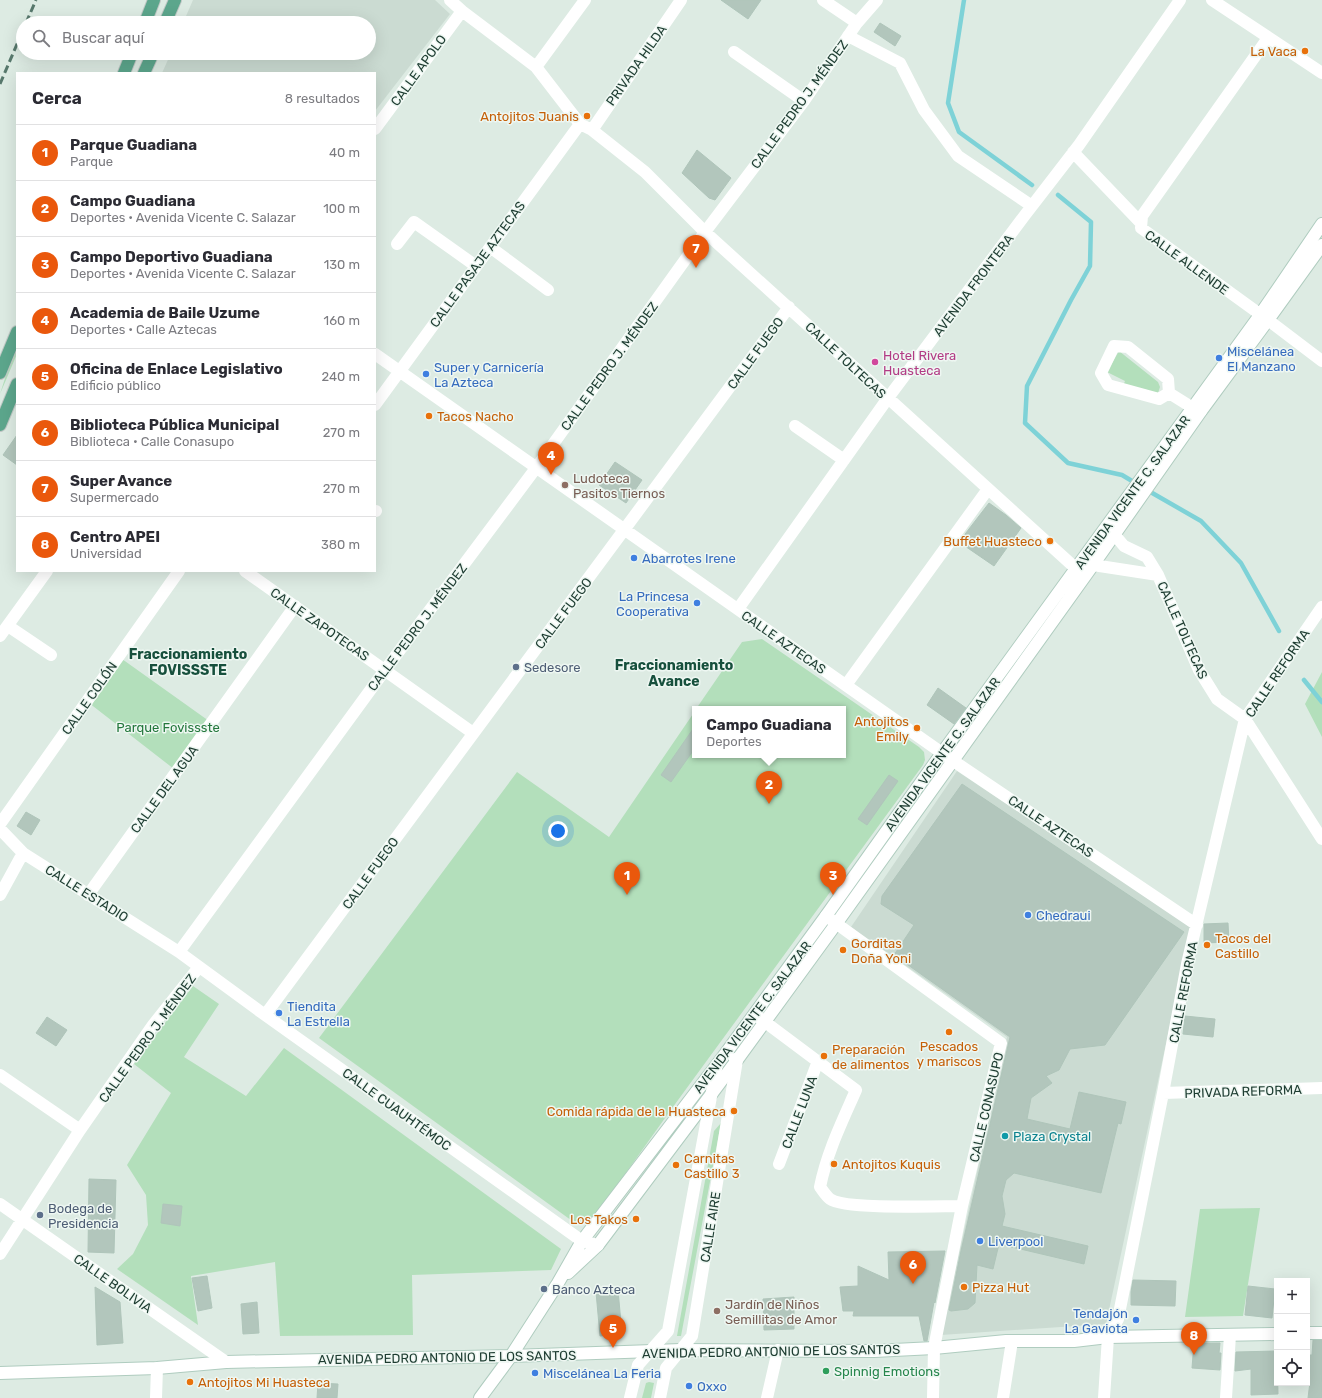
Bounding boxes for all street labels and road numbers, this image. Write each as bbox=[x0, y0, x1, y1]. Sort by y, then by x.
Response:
street label: PRIVADA HILDA bbox=[603, 22, 670, 109]
street label: CALLE APOLO bbox=[388, 32, 449, 109]
street label: CALLE PEDRO J. MÉNDEZ bbox=[748, 37, 851, 171]
street label: CALLE PASAJE AZTECAS bbox=[427, 198, 528, 330]
street label: CALLE ALLENDE bbox=[1142, 227, 1232, 298]
street label: AVENIDA FRONTERA bbox=[930, 231, 1017, 339]
street label: CALLE PEDRO J. MÉNDEZ bbox=[558, 299, 661, 433]
street label: CALLE FUEGO bbox=[724, 314, 787, 392]
street label: CALLE TOLTECAS bbox=[802, 319, 889, 402]
street label: AVENIDA VICENTE C. SALAZAR bbox=[1072, 413, 1193, 572]
street label: CALLE PEDRO J. MÉNDEZ bbox=[365, 561, 470, 694]
street label: CALLE FUEGO bbox=[532, 575, 595, 652]
street label: CALLE TOLTECAS bbox=[1154, 579, 1211, 681]
street label: CALLE ZAPOTECAS bbox=[267, 585, 372, 664]
street label: CALLE AZTECAS bbox=[739, 608, 829, 677]
street label: CALLE REFORMA bbox=[1242, 626, 1313, 720]
street label: CALLE COLÓN bbox=[59, 659, 120, 738]
street label: AVENIDA VICENTE C. SALAZAR bbox=[882, 675, 1003, 834]
street label: CALLE DEL AGUA bbox=[128, 742, 201, 836]
street label: CALLE AZTECAS bbox=[1005, 792, 1096, 861]
street label: CALLE FUEGO bbox=[339, 834, 402, 912]
street label: CALLE ESTADIO bbox=[42, 862, 131, 925]
street label: AVENIDA VICENTE C. SALAZAR bbox=[690, 939, 814, 1096]
street label: CALLE REFORMA bbox=[1166, 940, 1201, 1044]
street label: CALLE PEDRO J. MÉNDEZ bbox=[96, 971, 199, 1105]
street label: CALLE CONASUPO bbox=[967, 1050, 1006, 1164]
street label: CALLE CUAUHTÉMOC bbox=[339, 1065, 454, 1154]
street label: CALLE LUNA bbox=[779, 1073, 820, 1151]
street label: PRIVADA REFORMA bbox=[1184, 1082, 1302, 1101]
street label: CALLE AIRE bbox=[698, 1191, 723, 1263]
street label: CALLE BOLIVIA bbox=[71, 1251, 155, 1316]
street label: AVENIDA PEDRO ANTONIO DE LOS SANTOS bbox=[642, 1342, 900, 1361]
street label: AVENIDA PEDRO ANTONIO DE LOS SANTOS bbox=[318, 1348, 576, 1367]

